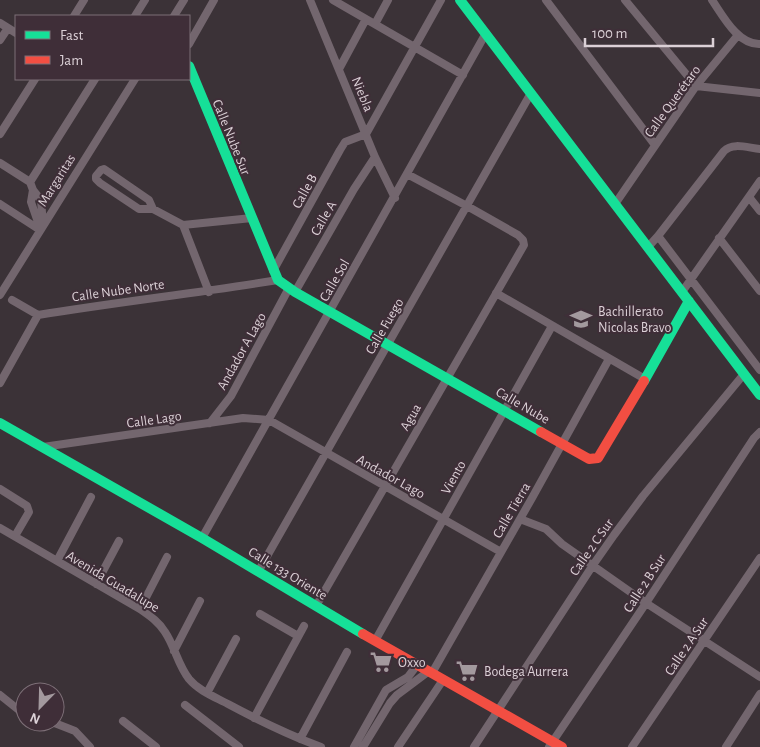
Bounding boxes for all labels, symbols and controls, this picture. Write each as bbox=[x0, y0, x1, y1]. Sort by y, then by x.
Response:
legend bbox=[15, 15, 190, 80]
scale bar bbox=[585, 15, 712, 47]
text: 100 m bbox=[592, 26, 627, 41]
text: Fast bbox=[60, 28, 84, 43]
text: Jam bbox=[60, 53, 83, 68]
street label: Calle Querétaro bbox=[642, 63, 704, 140]
street label: Niebla bbox=[349, 75, 376, 114]
street label: Calle Nube Sur bbox=[210, 98, 253, 178]
street label: Margaritas bbox=[35, 152, 78, 209]
street label: Calle B bbox=[290, 172, 320, 211]
street label: Calle A bbox=[308, 199, 339, 238]
street label: Calle Sol bbox=[317, 257, 352, 304]
street label: Calle Nube Norte bbox=[71, 278, 165, 304]
street label: Calle Fuego bbox=[363, 296, 406, 357]
place label: Bachillerato Nicolas Bravo bbox=[598, 305, 671, 335]
school or university icon: Bachillerato Nicolas Bravo bbox=[568, 306, 594, 332]
street label: Andador A Lago bbox=[215, 310, 269, 393]
street label: Calle Nube bbox=[493, 385, 552, 427]
street label: Agua bbox=[398, 401, 424, 433]
street label: Calle Lago bbox=[126, 409, 183, 431]
street label: Andador Lago bbox=[354, 452, 427, 501]
street label: Viento bbox=[439, 458, 469, 497]
street label: Calle Tierra bbox=[490, 480, 534, 541]
street label: Calle 2 C Sur bbox=[567, 516, 617, 579]
street label: Calle 133 Oriente bbox=[246, 545, 329, 603]
street label: Avenida Guadalupe bbox=[63, 548, 162, 615]
street label: Calle 2 B Sur bbox=[621, 552, 669, 615]
street label: Calle 2 A Sur bbox=[662, 615, 712, 678]
supermarket icon: Oxxo bbox=[368, 649, 394, 675]
place label: Oxxo bbox=[398, 656, 426, 670]
supermarket icon: Bodega Aurrera bbox=[454, 658, 480, 684]
place label: Bodega Aurrera bbox=[484, 665, 569, 679]
north arrow bbox=[15, 682, 65, 732]
text: N bbox=[28, 710, 43, 726]

